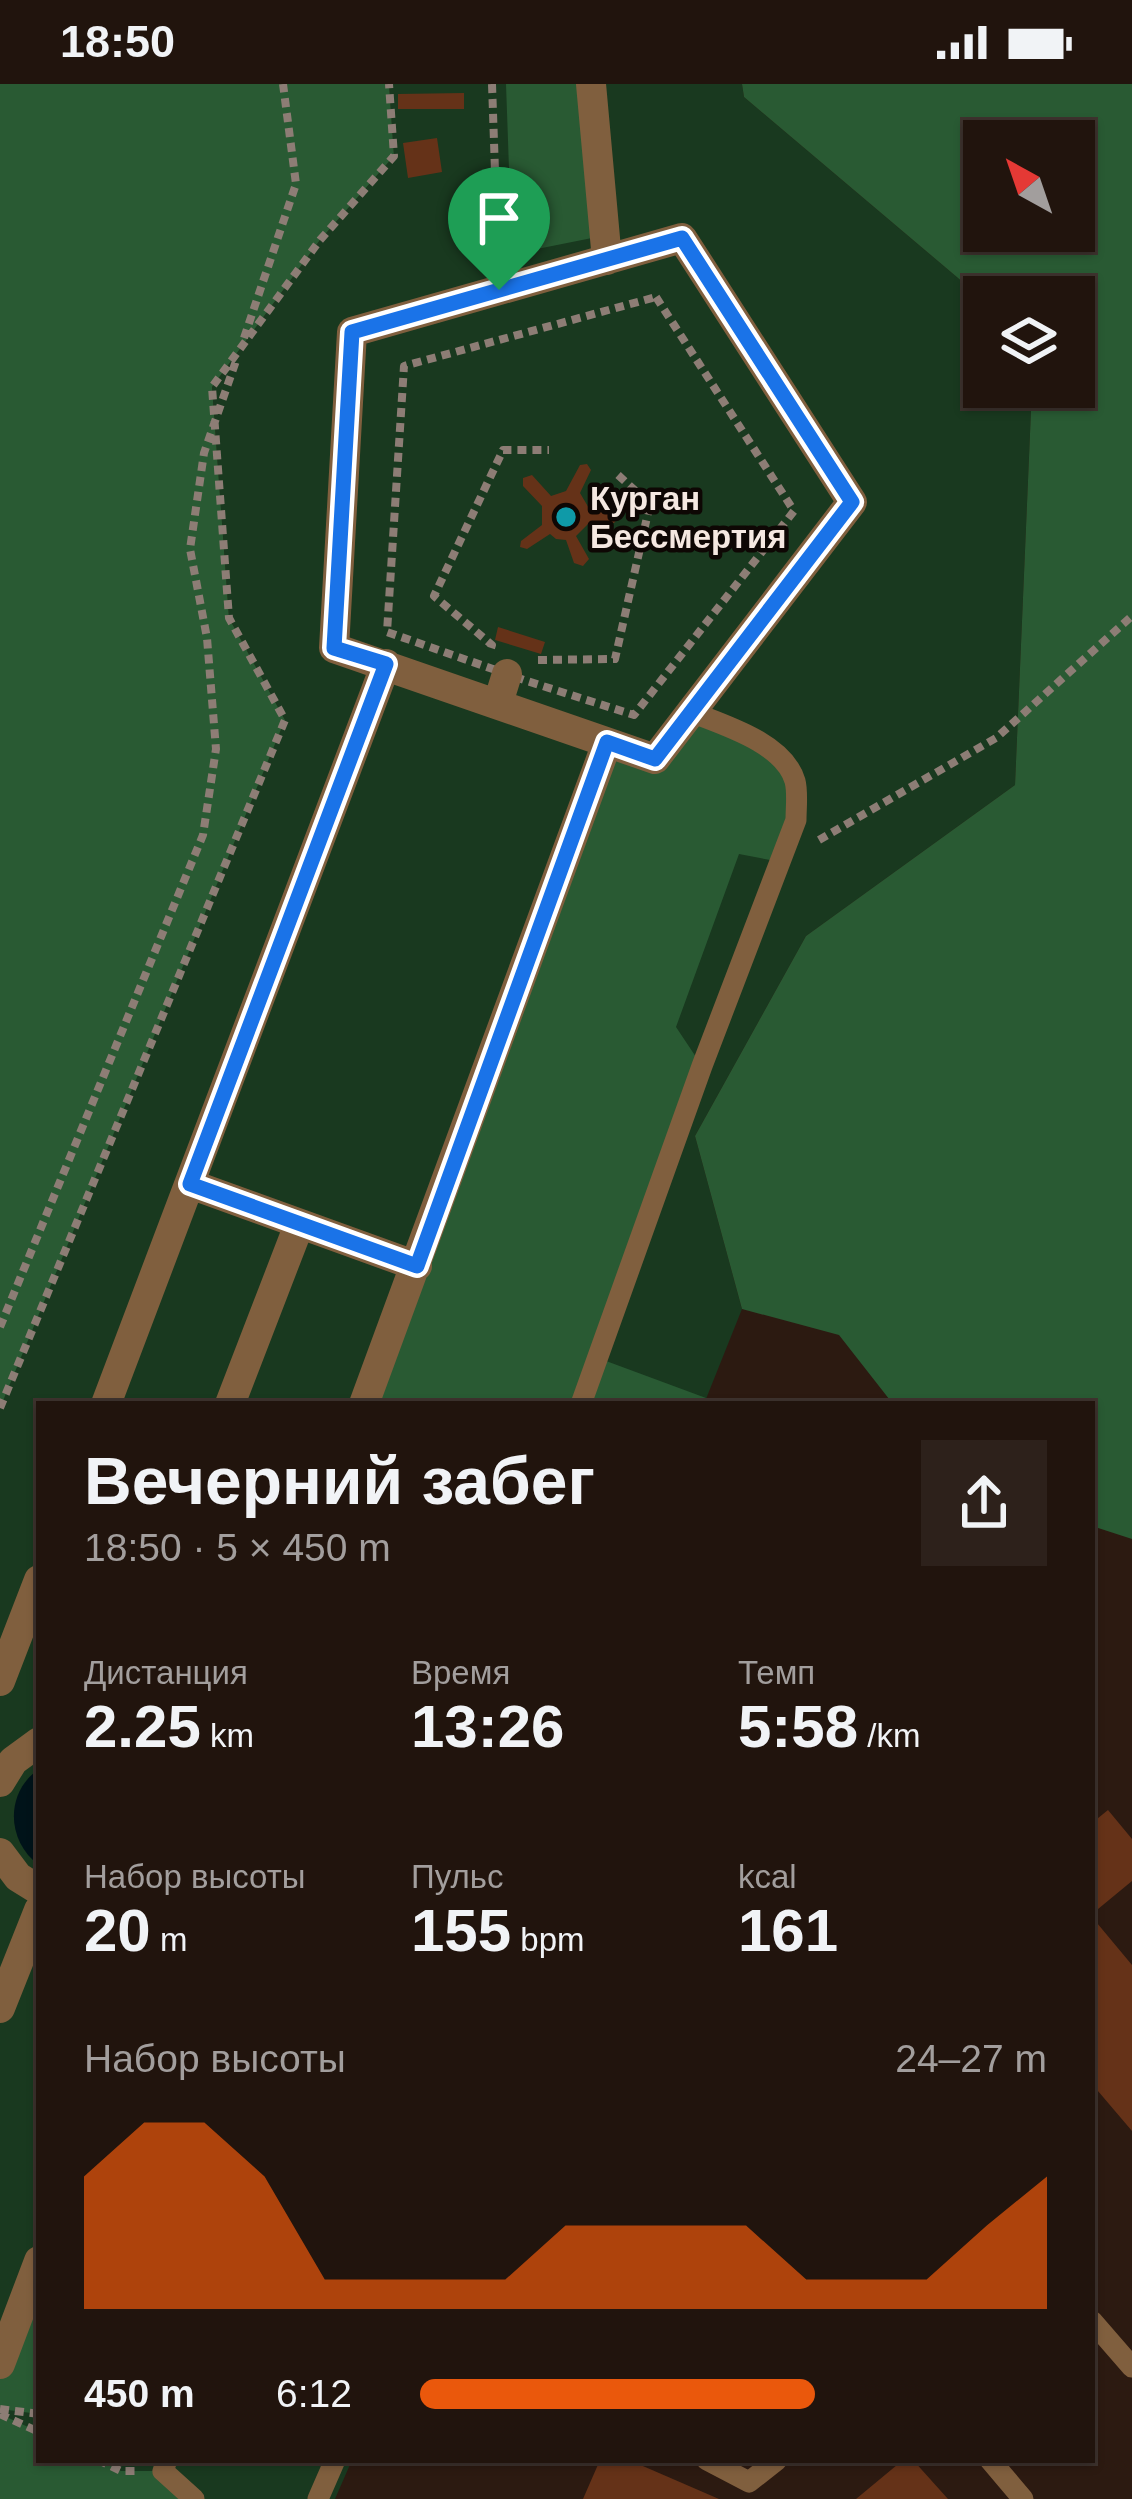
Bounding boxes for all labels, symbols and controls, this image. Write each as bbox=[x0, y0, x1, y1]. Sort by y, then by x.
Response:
text: 18:50 bbox=[60, 16, 175, 67]
north arrow bbox=[963, 120, 1095, 252]
map controls bbox=[963, 120, 1095, 408]
pin bbox=[448, 167, 550, 290]
icon: arrive bbox=[466, 185, 532, 251]
button: layers bbox=[963, 276, 1095, 408]
place label: Курган Бессмертия bbox=[590, 480, 787, 555]
marker: Курган Бессмертия bbox=[553, 504, 579, 530]
button: share bbox=[921, 1440, 1047, 1566]
text: Вечерний забег bbox=[84, 1444, 595, 1518]
text: 18:50 · 5 × 450 m bbox=[84, 1526, 391, 1569]
text: Дистанция bbox=[84, 1654, 248, 1691]
text: Время bbox=[411, 1654, 510, 1691]
text: Темп bbox=[738, 1654, 815, 1691]
text: 2.25 bbox=[84, 1693, 201, 1760]
text: 13:26 bbox=[411, 1693, 564, 1760]
text: 5:58 bbox=[738, 1693, 858, 1760]
text: km bbox=[201, 1717, 254, 1754]
text: /km bbox=[858, 1717, 920, 1754]
text: Набор высоты bbox=[84, 1858, 306, 1895]
text: Пульс bbox=[411, 1858, 503, 1895]
text: kcal bbox=[738, 1858, 797, 1895]
text: 20 bbox=[84, 1897, 151, 1964]
text: 155 bbox=[411, 1897, 511, 1964]
text: 161 bbox=[738, 1897, 838, 1964]
text: m bbox=[151, 1921, 187, 1958]
text: bpm bbox=[511, 1921, 584, 1958]
text: Набор высоты bbox=[84, 2037, 346, 2080]
text: 24–27 m bbox=[895, 2037, 1047, 2080]
text: 450 m bbox=[84, 2372, 195, 2415]
text: 6:12 bbox=[276, 2372, 352, 2415]

